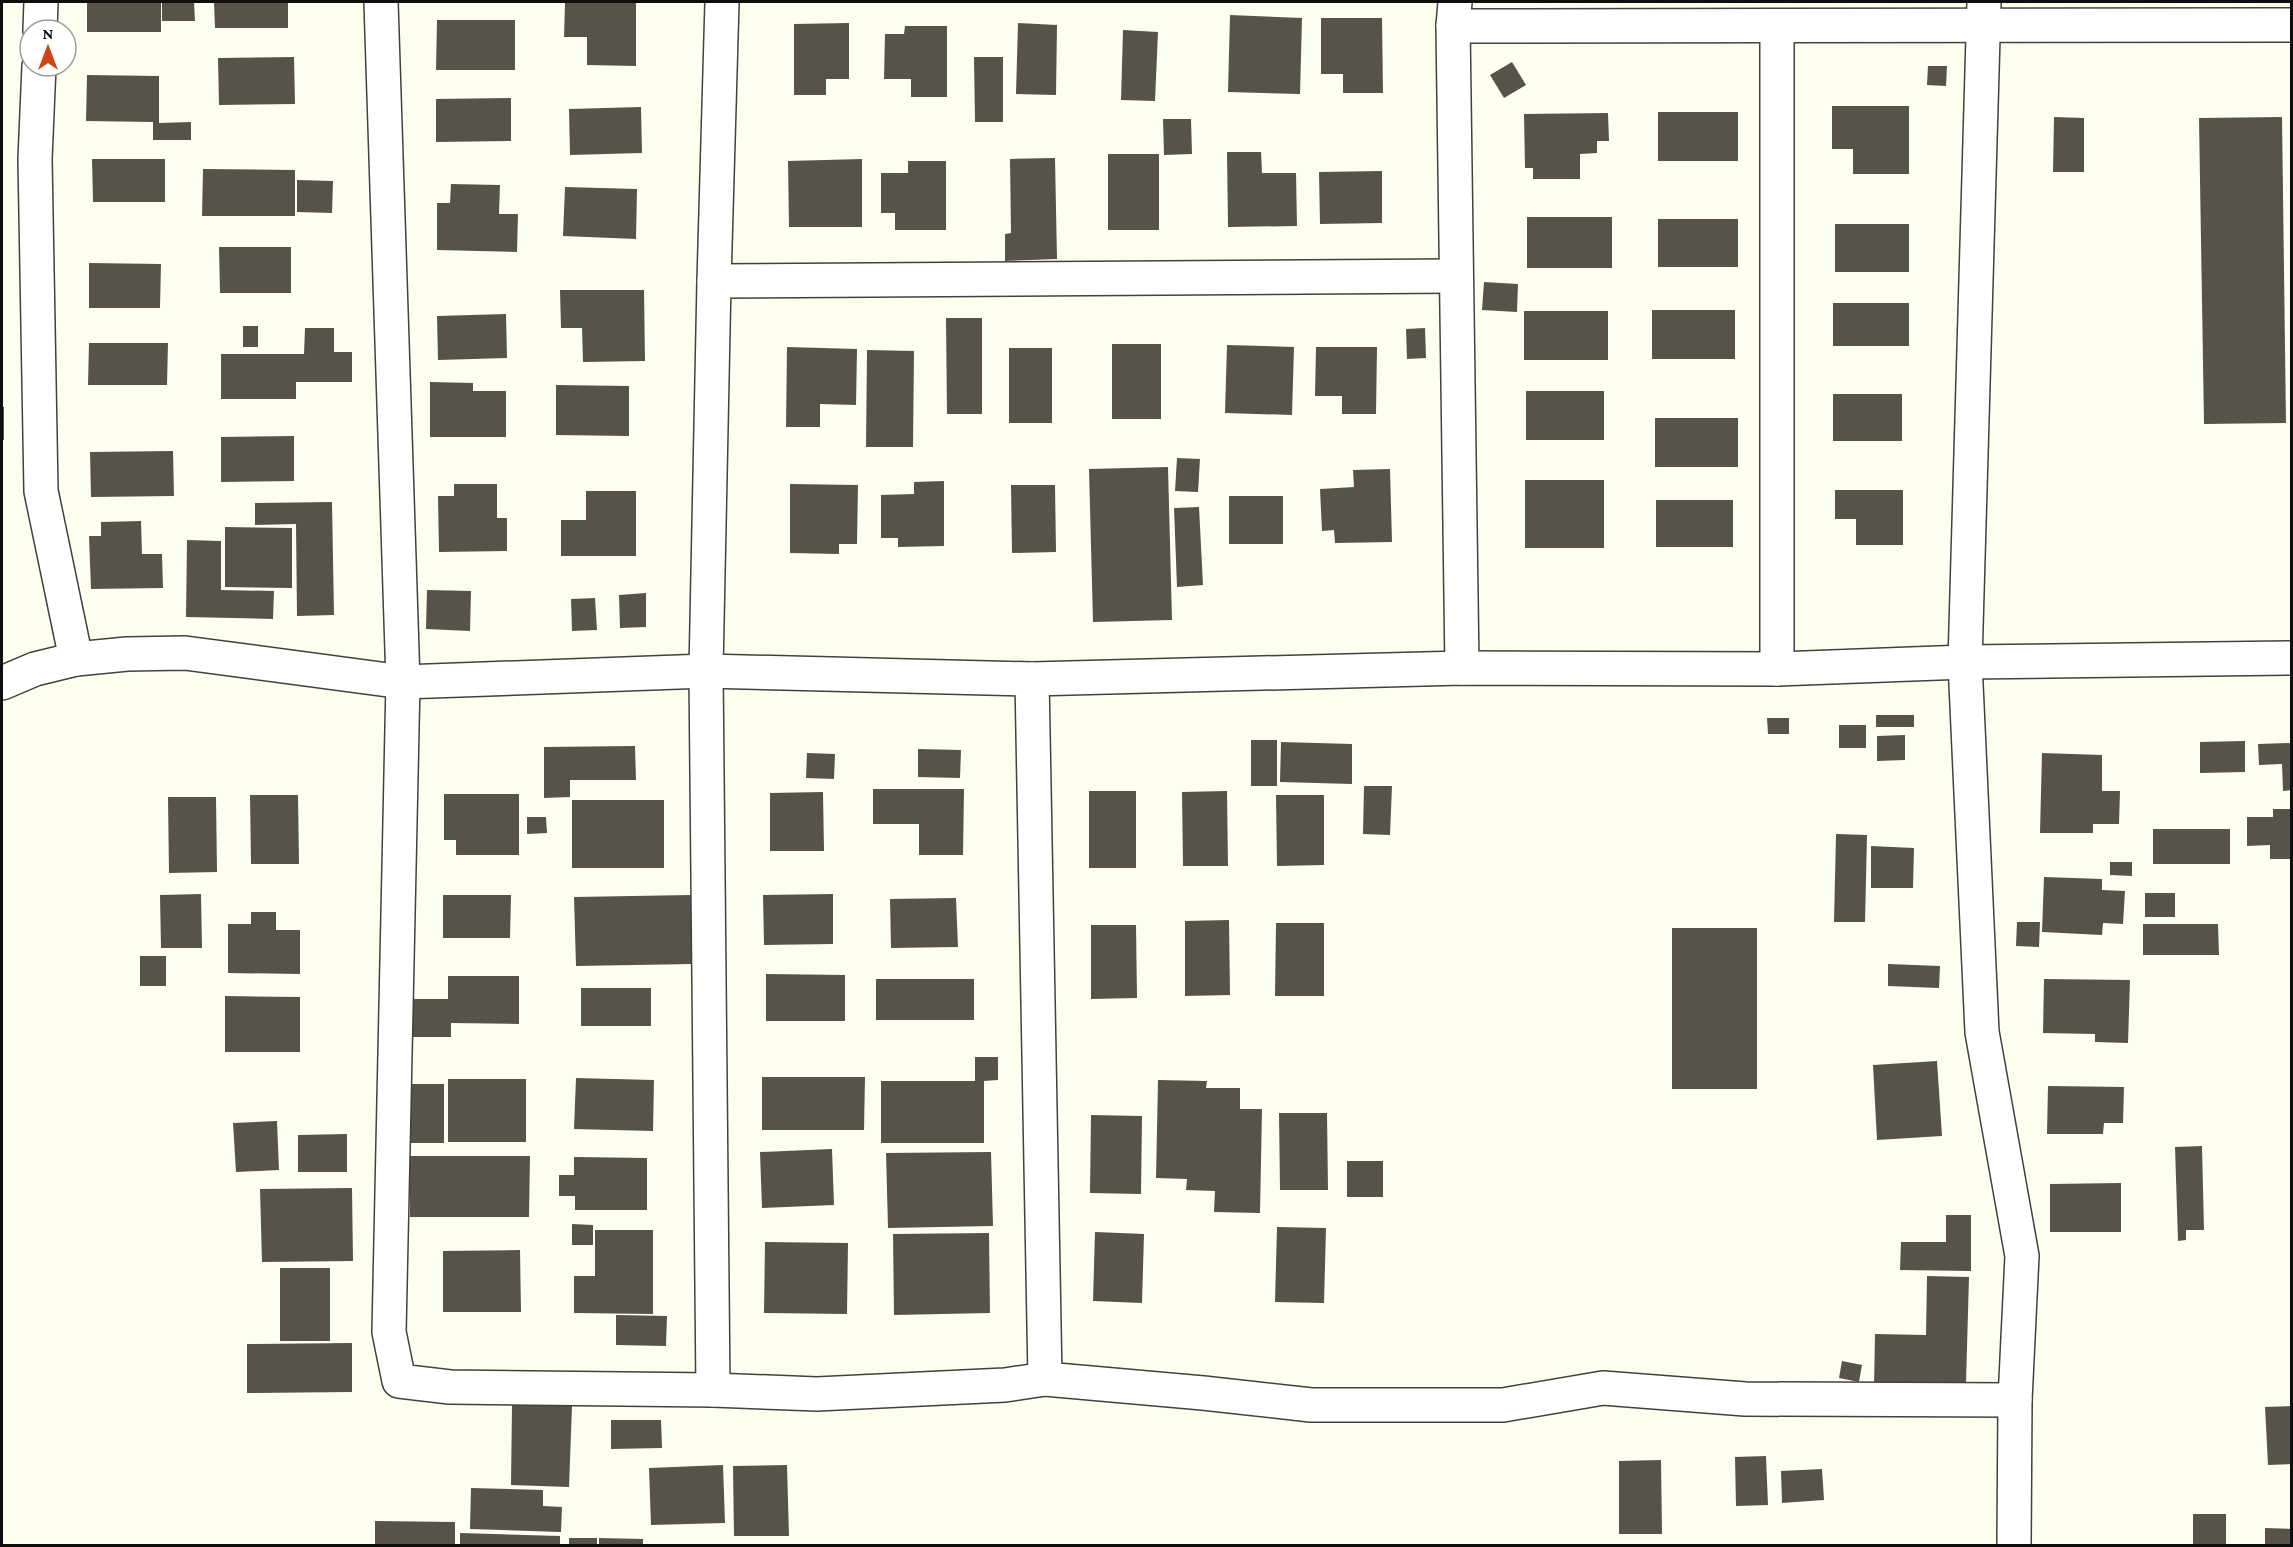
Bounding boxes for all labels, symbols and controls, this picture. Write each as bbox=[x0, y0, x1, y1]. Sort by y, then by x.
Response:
north arrow bbox=[18, 18, 78, 78]
text: N bbox=[43, 25, 54, 42]

